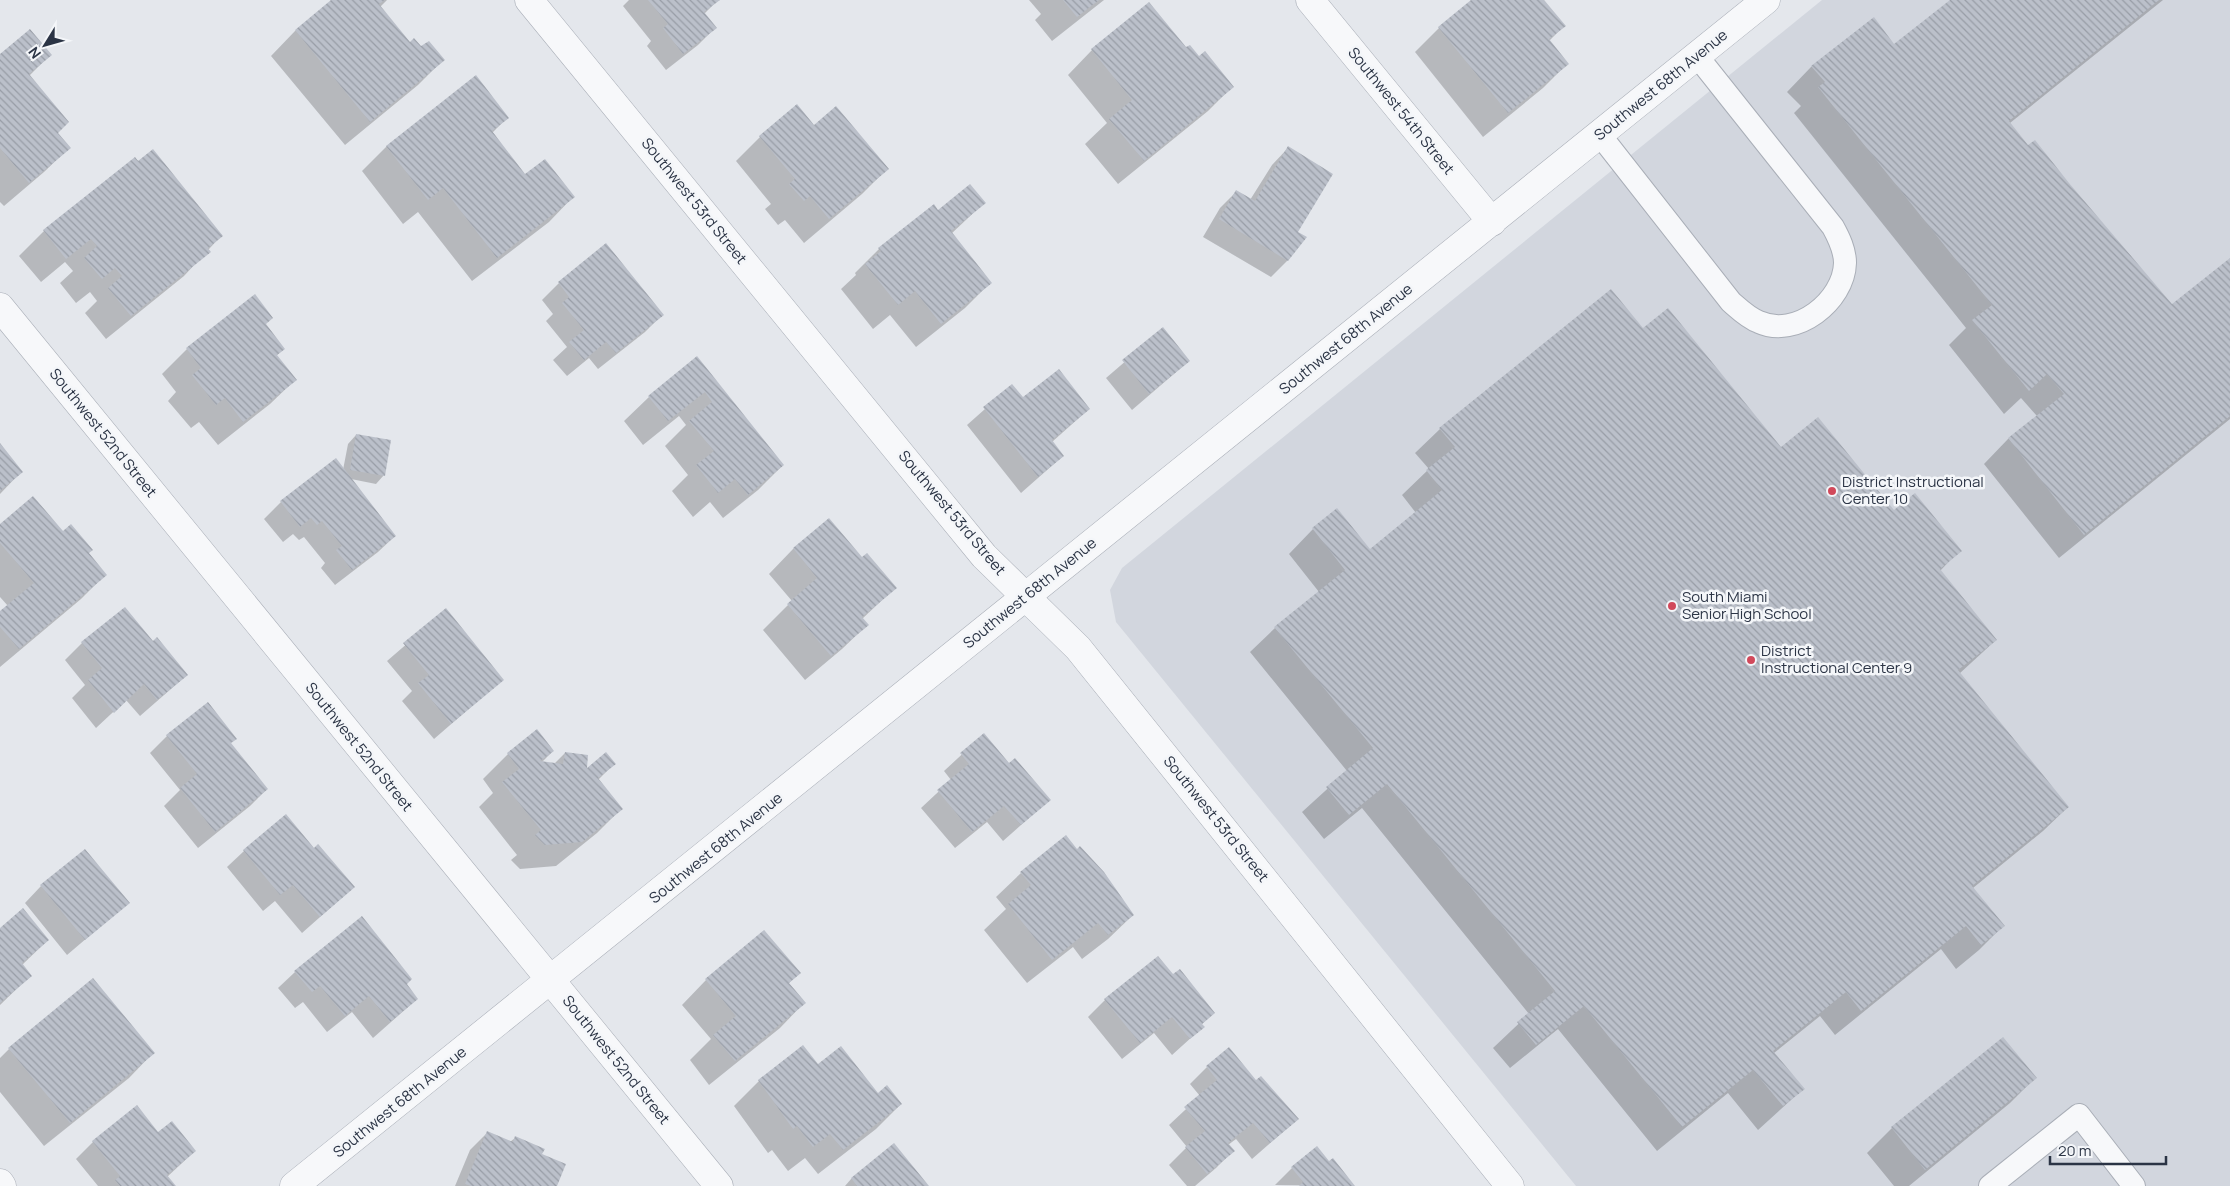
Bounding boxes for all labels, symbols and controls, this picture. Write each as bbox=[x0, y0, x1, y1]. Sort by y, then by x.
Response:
north arrow bbox=[20, 20, 70, 70]
street label: Southwest 68th Avenue bbox=[1590, 24, 1732, 145]
text: N bbox=[24, 43, 45, 63]
street label: Southwest 54th Street bbox=[1343, 43, 1459, 179]
street label: Southwest 53rd Street bbox=[637, 133, 752, 268]
street label: Southwest 68th Avenue bbox=[1275, 278, 1417, 399]
street label: Southwest 52nd Street bbox=[45, 364, 162, 502]
street label: Southwest 53rd Street bbox=[894, 446, 1011, 580]
place label: District Instructional Center 10 bbox=[1842, 471, 1984, 509]
marker: District Instructional Center 10 bbox=[1826, 485, 1838, 497]
street label: Southwest 68th Avenue bbox=[959, 532, 1101, 653]
place label: South Miami Senior High School bbox=[1682, 586, 1812, 624]
marker: South Miami Senior High School bbox=[1666, 600, 1678, 612]
place label: District Instructional Center 9 bbox=[1761, 640, 1912, 678]
marker: District Instructional Center 9 bbox=[1745, 654, 1757, 666]
street label: Southwest 52nd Street bbox=[301, 678, 418, 816]
street label: Southwest 53rd Street bbox=[1159, 751, 1274, 886]
street label: Southwest 68th Avenue bbox=[645, 787, 787, 908]
street label: Southwest 52nd Street bbox=[558, 991, 675, 1129]
street label: Southwest 68th Avenue bbox=[329, 1041, 471, 1162]
scale bar bbox=[2050, 1134, 2166, 1166]
text: 20 m bbox=[2058, 1140, 2091, 1161]

